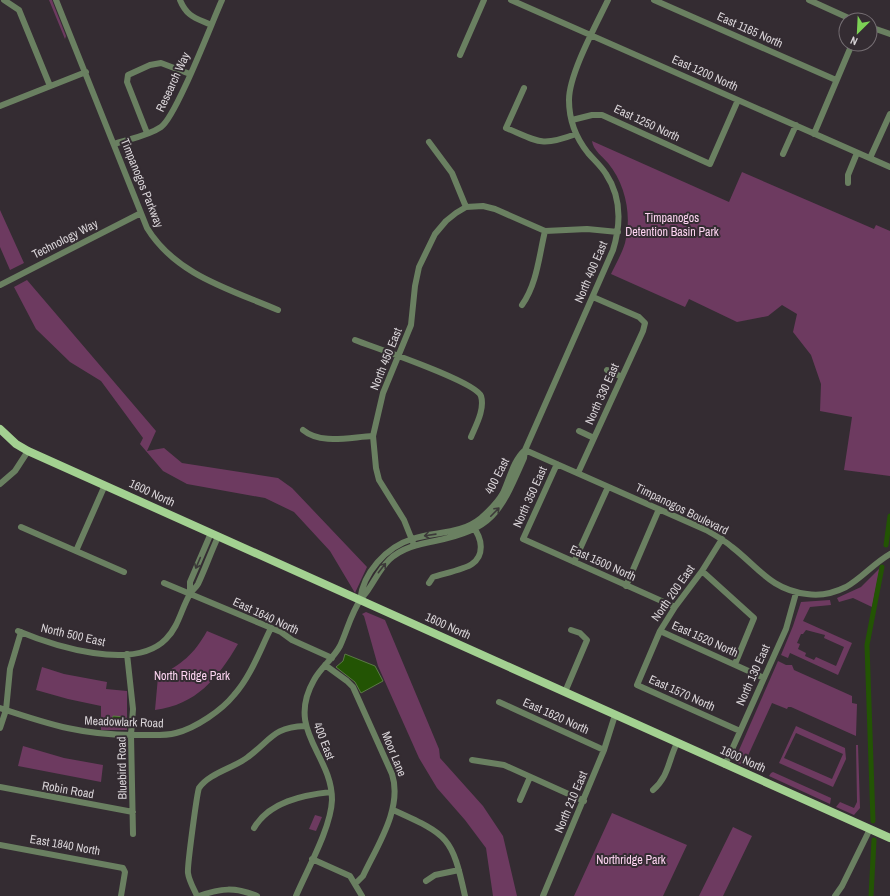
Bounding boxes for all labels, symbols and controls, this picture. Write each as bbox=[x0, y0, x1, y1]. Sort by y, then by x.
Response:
street label: East 1165 North bbox=[715, 8, 785, 52]
north arrow bbox=[838, 12, 878, 52]
text: N bbox=[848, 33, 860, 49]
street label: Research Way bbox=[152, 49, 194, 114]
street label: East 1200 North bbox=[669, 51, 741, 95]
street label: East 1250 North bbox=[611, 101, 683, 145]
street label: Timpanogos Parkway bbox=[117, 136, 167, 230]
park label: Timpanogos Detention Basin Park bbox=[625, 210, 719, 240]
street label: Technology Way bbox=[29, 216, 101, 262]
street label: North 400 East bbox=[571, 238, 611, 305]
street label: North 450 East bbox=[366, 325, 406, 392]
street label: North 330 East bbox=[581, 361, 623, 427]
street label: 400 East bbox=[481, 455, 513, 497]
street label: North 350 East bbox=[509, 464, 551, 530]
street label: 1600 North bbox=[127, 475, 177, 511]
street label: Timpanogos Boulevard bbox=[633, 480, 731, 538]
one-way arrow bbox=[490, 507, 500, 517]
one-way arrow bbox=[424, 531, 437, 539]
street label: East 1500 North bbox=[567, 541, 639, 585]
one-way arrow bbox=[194, 557, 201, 569]
street label: North 200 East bbox=[648, 561, 699, 624]
one-way arrow bbox=[378, 563, 387, 574]
street label: East 1640 North bbox=[230, 594, 302, 638]
street label: 1600 North bbox=[423, 609, 473, 643]
street label: East 1520 North bbox=[669, 617, 741, 661]
street label: North 500 East bbox=[39, 620, 107, 650]
street label: North 130 East bbox=[732, 642, 774, 708]
park label: North Ridge Park bbox=[154, 668, 230, 684]
street label: East 1570 North bbox=[646, 671, 718, 715]
street label: East 1620 North bbox=[520, 694, 592, 738]
street label: Meadowlark Road bbox=[84, 713, 164, 731]
street label: 400 East bbox=[310, 720, 339, 762]
street label: Moor Lane bbox=[378, 729, 410, 779]
street label: Bluebird Road bbox=[113, 736, 131, 800]
street label: 1600 North bbox=[718, 742, 768, 776]
street label: North 210 East bbox=[551, 768, 591, 835]
street label: Robin Road bbox=[41, 778, 95, 802]
street label: East 1840 North bbox=[29, 831, 101, 859]
park label: Northridge Park bbox=[596, 852, 666, 868]

